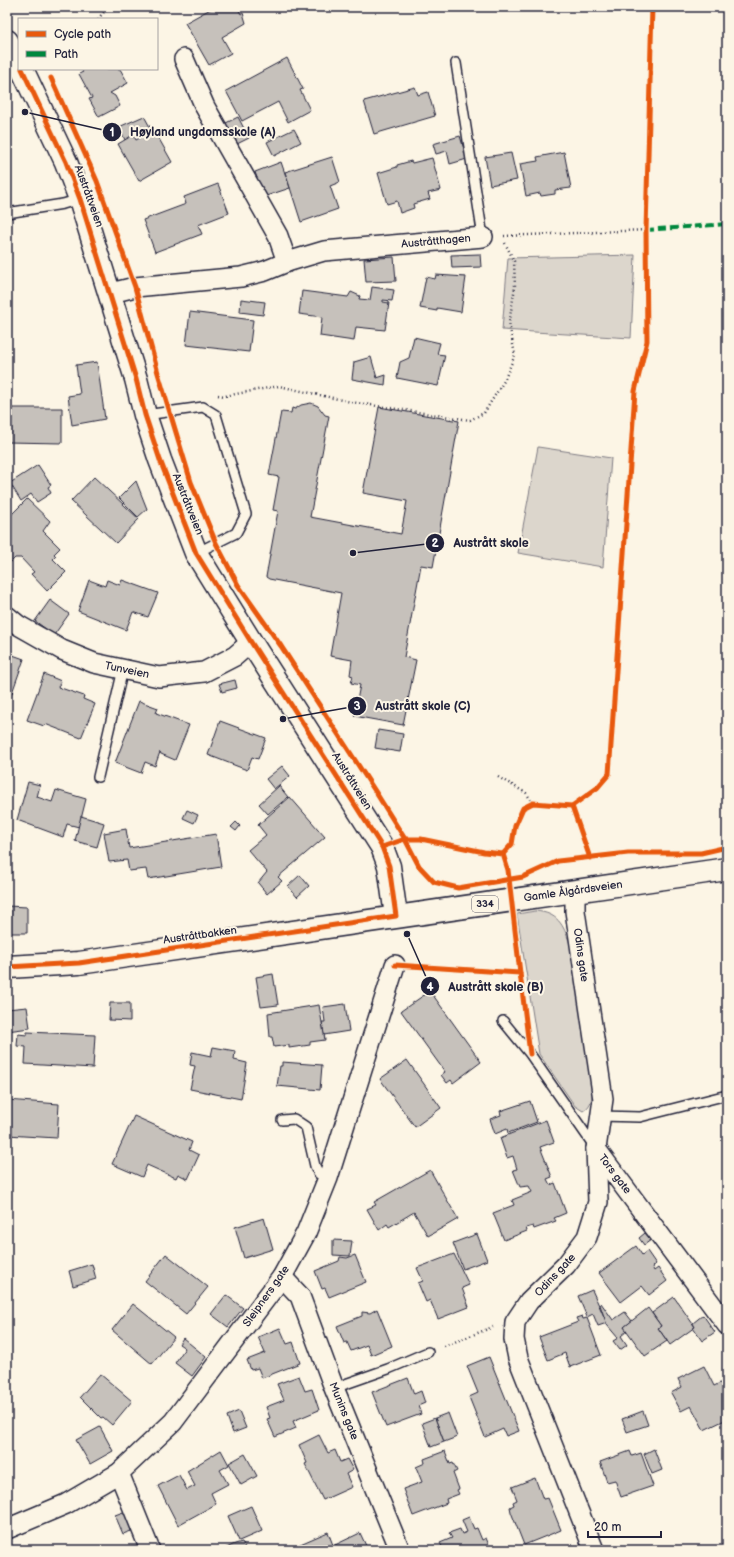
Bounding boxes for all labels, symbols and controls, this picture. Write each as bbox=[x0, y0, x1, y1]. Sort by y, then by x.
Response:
legend bbox=[18, 18, 158, 70]
text: Cycle path bbox=[54, 27, 111, 42]
text: Path bbox=[54, 47, 79, 62]
callout: Høyland ungdomsskole (A) bbox=[102, 120, 284, 144]
text: 1 bbox=[109, 125, 115, 140]
text: Høyland ungdomsskole (A) bbox=[130, 125, 276, 140]
street label: Austråttveien bbox=[72, 163, 106, 229]
street label: Austråtthagen bbox=[401, 231, 471, 251]
street label: Austråttveien bbox=[170, 471, 206, 537]
callout: Austrått skole bbox=[425, 531, 537, 555]
text: 2 bbox=[431, 536, 439, 551]
text: Austrått skole bbox=[452, 536, 529, 551]
street label: Tunveien bbox=[104, 659, 150, 681]
callout: Austrått skole (C) bbox=[347, 694, 479, 718]
text: 3 bbox=[353, 699, 361, 714]
text: Austrått skole (C) bbox=[374, 699, 471, 714]
street label: Austråttveien bbox=[329, 750, 375, 812]
street label: Gamle Ålgårdsveien bbox=[523, 877, 623, 904]
road number: 334 bbox=[472, 896, 498, 912]
street label: Austråttbakken bbox=[162, 923, 238, 947]
street label: Odins gate bbox=[571, 927, 591, 983]
callout: Austrått skole (B) bbox=[420, 974, 552, 998]
text: 4 bbox=[426, 980, 434, 995]
text: Austrått skole (B) bbox=[447, 980, 544, 995]
street label: Tors gate bbox=[596, 1152, 634, 1197]
street label: Odins gate bbox=[532, 1251, 578, 1299]
street label: Sleipners gate bbox=[240, 1262, 292, 1329]
street label: Munins gate bbox=[327, 1380, 362, 1442]
scale bar bbox=[588, 1513, 661, 1539]
text: 20 m bbox=[594, 1520, 621, 1535]

